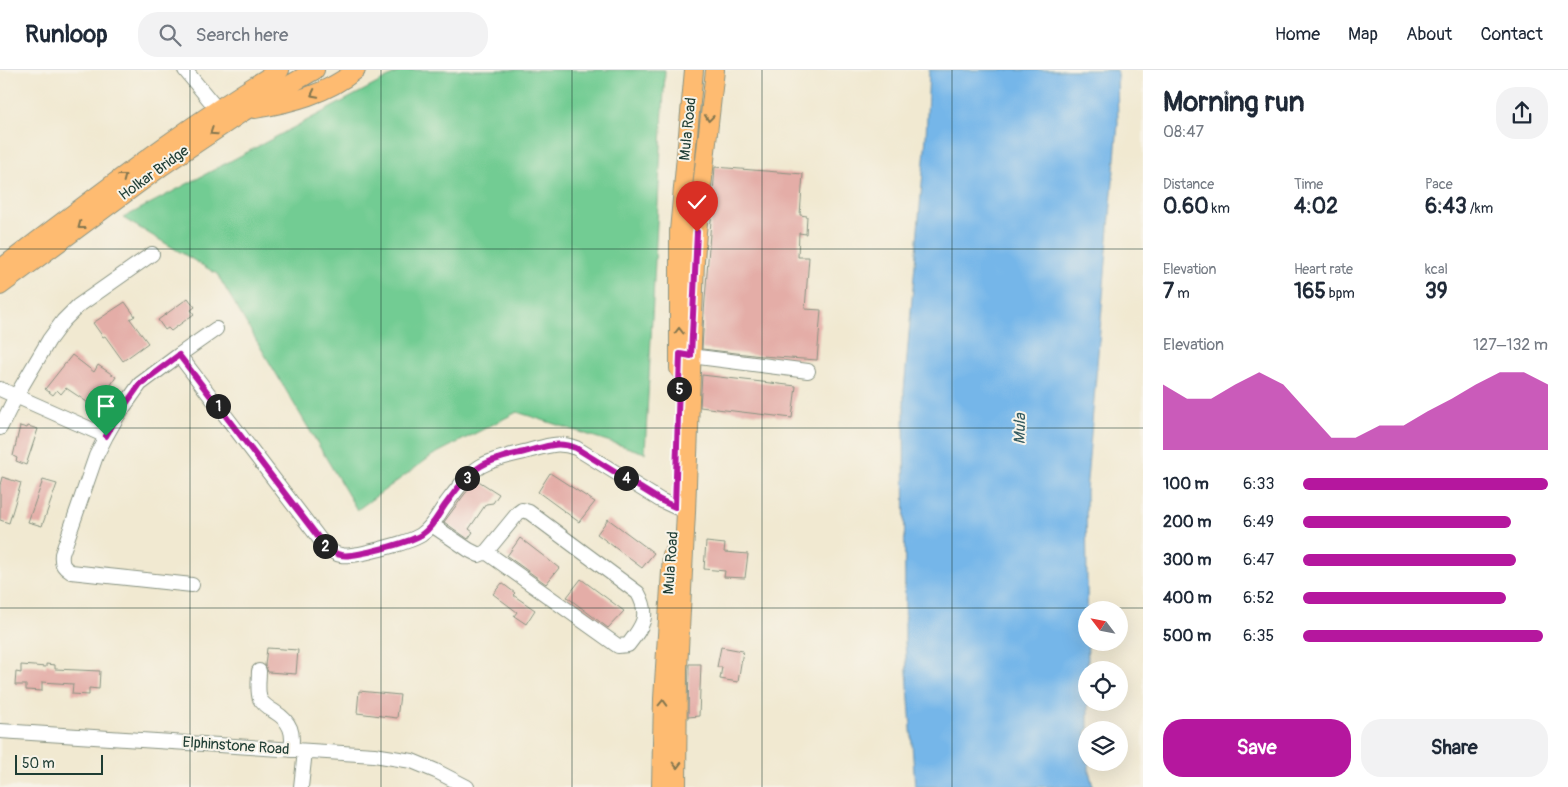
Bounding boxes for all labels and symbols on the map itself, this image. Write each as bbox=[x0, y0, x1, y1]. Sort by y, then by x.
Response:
one-way arrow bbox=[310, 88, 319, 98]
street label: Mula Road bbox=[675, 97, 701, 161]
one-way arrow bbox=[704, 115, 715, 123]
one-way arrow bbox=[209, 125, 218, 135]
street label: Holkar Bridge bbox=[115, 141, 193, 205]
one-way arrow bbox=[117, 174, 127, 183]
pin bbox=[676, 181, 718, 232]
one-way arrow bbox=[77, 220, 87, 229]
one-way arrow bbox=[674, 327, 684, 334]
pin: 5 bbox=[666, 376, 692, 402]
pin bbox=[85, 385, 127, 436]
pin: 1 bbox=[206, 394, 230, 418]
water label: Mula bbox=[1010, 412, 1030, 445]
pin: 3 bbox=[454, 466, 480, 490]
pin: 4 bbox=[614, 466, 638, 490]
street label: Mula Road bbox=[659, 531, 683, 595]
pin: 2 bbox=[312, 534, 338, 558]
north arrow bbox=[1078, 601, 1128, 651]
one-way arrow bbox=[658, 699, 668, 707]
street label: Elphinstone Road bbox=[182, 733, 290, 759]
scale bar bbox=[15, 752, 102, 775]
one-way arrow bbox=[672, 762, 682, 769]

